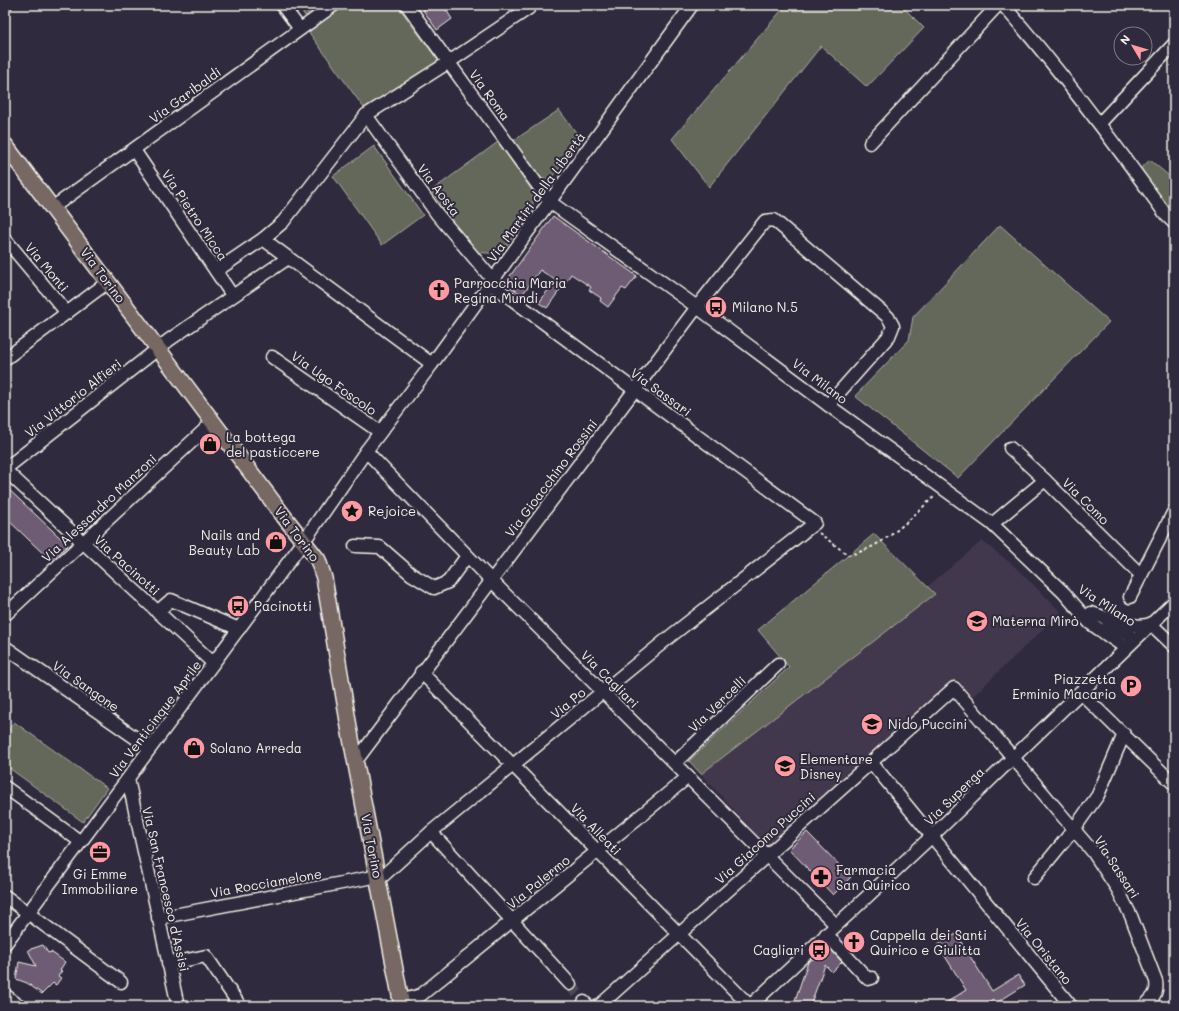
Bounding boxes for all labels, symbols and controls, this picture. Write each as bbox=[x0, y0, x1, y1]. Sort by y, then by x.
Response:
north arrow bbox=[1113, 26, 1153, 66]
text: N bbox=[1116, 32, 1133, 47]
street label: Via Garibaldi bbox=[145, 63, 224, 126]
street label: Via Roma bbox=[466, 66, 515, 124]
street label: Via Martiri della Libertà bbox=[483, 128, 588, 265]
street label: Via Aosta bbox=[414, 160, 465, 219]
street label: Via Pietro Micca bbox=[159, 166, 232, 264]
street label: Via Monti bbox=[22, 238, 73, 295]
street label: Via Torino bbox=[77, 244, 130, 306]
place label: Parrocchia Maria Regina Mundi bbox=[454, 274, 567, 306]
church icon: Parrocchia Maria Regina Mundi bbox=[426, 277, 452, 303]
bus stop icon: Milano N.5 bbox=[703, 294, 729, 320]
place label: Milano N.5 bbox=[732, 298, 798, 315]
street label: Via Ugo Foscolo bbox=[288, 347, 380, 418]
street label: Via Vittorio Alfieri bbox=[21, 354, 125, 441]
street label: Via Milano bbox=[789, 354, 852, 407]
street label: Via Sassari bbox=[627, 364, 695, 419]
street label: Via Gioacchino Rossini bbox=[501, 415, 601, 540]
place label: La bottega del pasticcere bbox=[226, 428, 320, 460]
shop icon: La bottega del pasticcere bbox=[197, 431, 223, 457]
street label: Via Alessandro Manzoni bbox=[38, 450, 160, 565]
street label: Via Como bbox=[1059, 474, 1114, 528]
place icon: Rejoice bbox=[339, 498, 365, 524]
place label: Rejoice bbox=[368, 502, 416, 519]
street label: Via Torino bbox=[271, 503, 324, 565]
place label: Nails and Beauty Lab bbox=[189, 526, 260, 558]
shop icon: Nails and Beauty Lab bbox=[263, 529, 289, 555]
street label: Via Pacinotti bbox=[91, 531, 164, 599]
street label: Via Milano bbox=[1075, 580, 1139, 630]
bus stop icon: Pacinotti bbox=[225, 593, 251, 619]
place label: Pacinotti bbox=[254, 597, 312, 614]
school or university icon: Materna Mirò bbox=[964, 608, 990, 634]
place label: Materna Mirò bbox=[992, 612, 1079, 629]
street label: Via Cagliari bbox=[578, 646, 643, 711]
street label: Via Sangone bbox=[50, 656, 123, 715]
street label: Via Venticinque Aprile bbox=[105, 656, 204, 781]
place label: Piazzetta Erminio Macario bbox=[1012, 670, 1116, 702]
street label: Via Vercelli bbox=[684, 672, 749, 735]
parking icon: Piazzetta Erminio Macario bbox=[1118, 673, 1144, 699]
street label: Via Po bbox=[547, 683, 589, 722]
school or university icon: Nido Puccini bbox=[859, 711, 885, 737]
place label: Nido Puccini bbox=[888, 715, 967, 732]
shop icon: Solano Arreda bbox=[181, 735, 207, 761]
place label: Solano Arreda bbox=[210, 739, 302, 756]
place label: Elementare Disney bbox=[800, 750, 873, 782]
school or university icon: Elementare Disney bbox=[772, 753, 798, 779]
street label: Via Superga bbox=[920, 763, 987, 829]
street label: Via Giacomo Puccini bbox=[711, 788, 818, 887]
street label: Via Alleati bbox=[567, 799, 625, 858]
street label: Via San Francesco d'Assisi bbox=[139, 805, 194, 973]
street label: Via Torino bbox=[358, 812, 387, 880]
street label: Via Sassari bbox=[1091, 832, 1144, 901]
office icon: Gi Emme Immobiliare bbox=[87, 839, 113, 865]
street label: Via Palermo bbox=[503, 851, 573, 912]
place label: Farmacia San Quirico bbox=[836, 861, 910, 893]
street label: Via Rocciamelone bbox=[209, 864, 323, 901]
pharmacy icon: Farmacia San Quirico bbox=[808, 864, 834, 890]
place label: Gi Emme Immobiliare bbox=[62, 865, 138, 897]
street label: Via Oristano bbox=[1012, 914, 1076, 988]
place label: Cappella dei Santi Quirico e Giulitta bbox=[870, 926, 987, 958]
church icon: Cappella dei Santi Quirico e Giulitta bbox=[841, 929, 867, 955]
bus stop icon: Cagliari bbox=[806, 937, 832, 963]
place label: Cagliari bbox=[753, 941, 804, 958]

